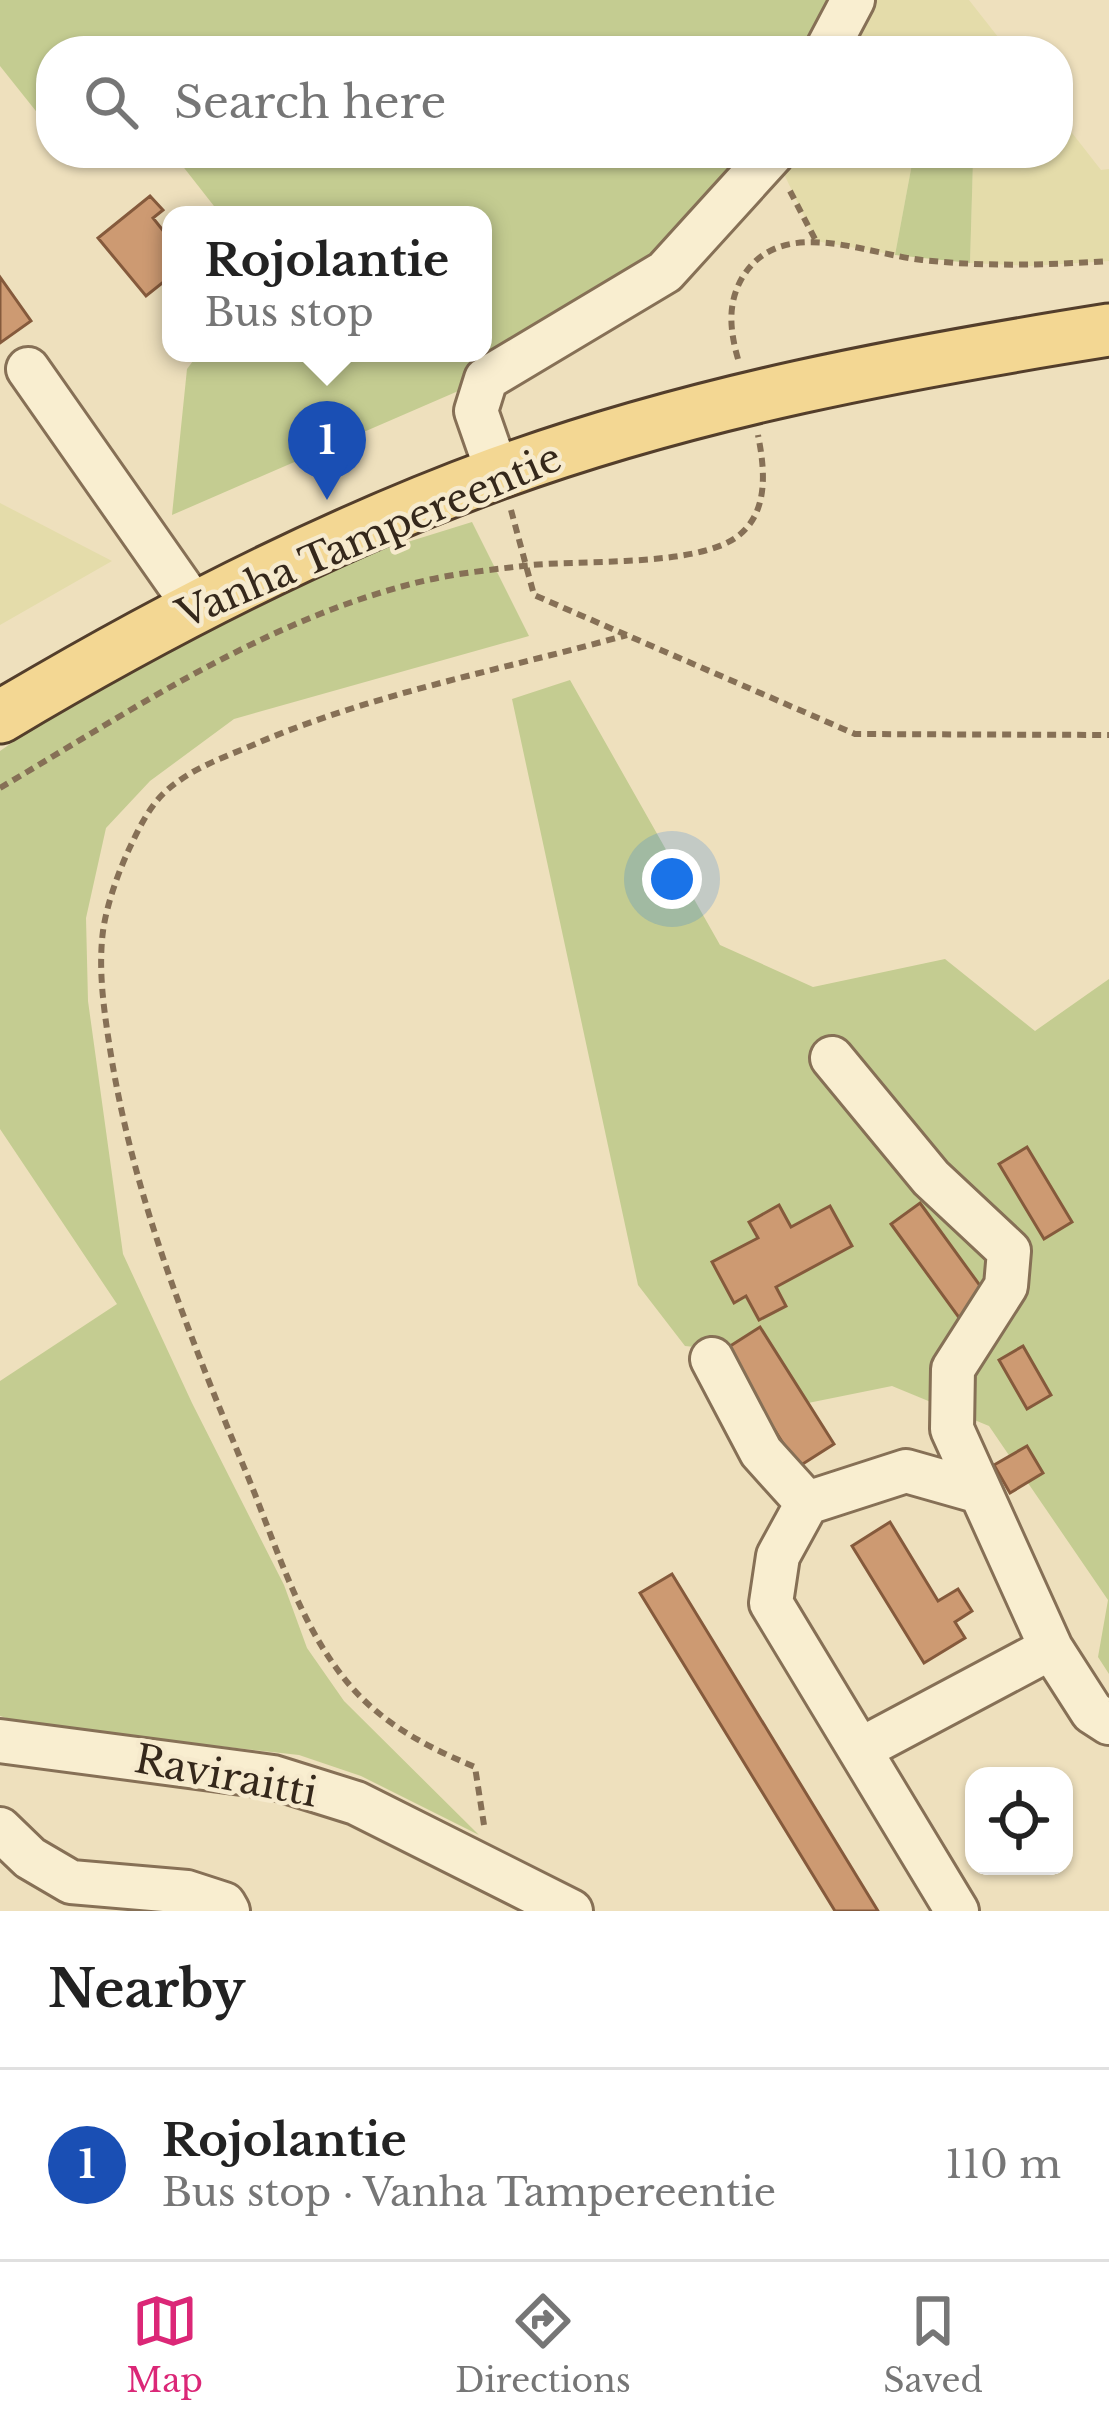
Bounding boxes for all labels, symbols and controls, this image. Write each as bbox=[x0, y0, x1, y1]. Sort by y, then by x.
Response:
search box bbox=[36, 36, 1073, 168]
icon: search bbox=[78, 69, 144, 135]
text: Search here bbox=[174, 74, 446, 130]
popup bbox=[162, 206, 492, 362]
text: Rojolantie bbox=[205, 232, 449, 288]
text: Bus stop bbox=[205, 288, 374, 337]
pin: 1 bbox=[288, 401, 366, 500]
street label: Vanha Tampereentie bbox=[168, 433, 569, 640]
your location bbox=[642, 849, 702, 909]
street label: Raviraitti bbox=[131, 1734, 321, 1818]
map controls bbox=[965, 1767, 1073, 1875]
button: locate bbox=[965, 1767, 1073, 1875]
text: Nearby bbox=[48, 1958, 245, 2021]
text: Rojolantie bbox=[162, 2112, 407, 2168]
text: 1 bbox=[78, 2140, 96, 2189]
text: 110 m bbox=[945, 2140, 1061, 2189]
text: Bus stop · Vanha Tampereentie bbox=[162, 2168, 776, 2217]
tab: Map bbox=[126, 2288, 203, 2401]
tab: Directions bbox=[455, 2288, 631, 2401]
tab: Saved bbox=[883, 2288, 983, 2401]

